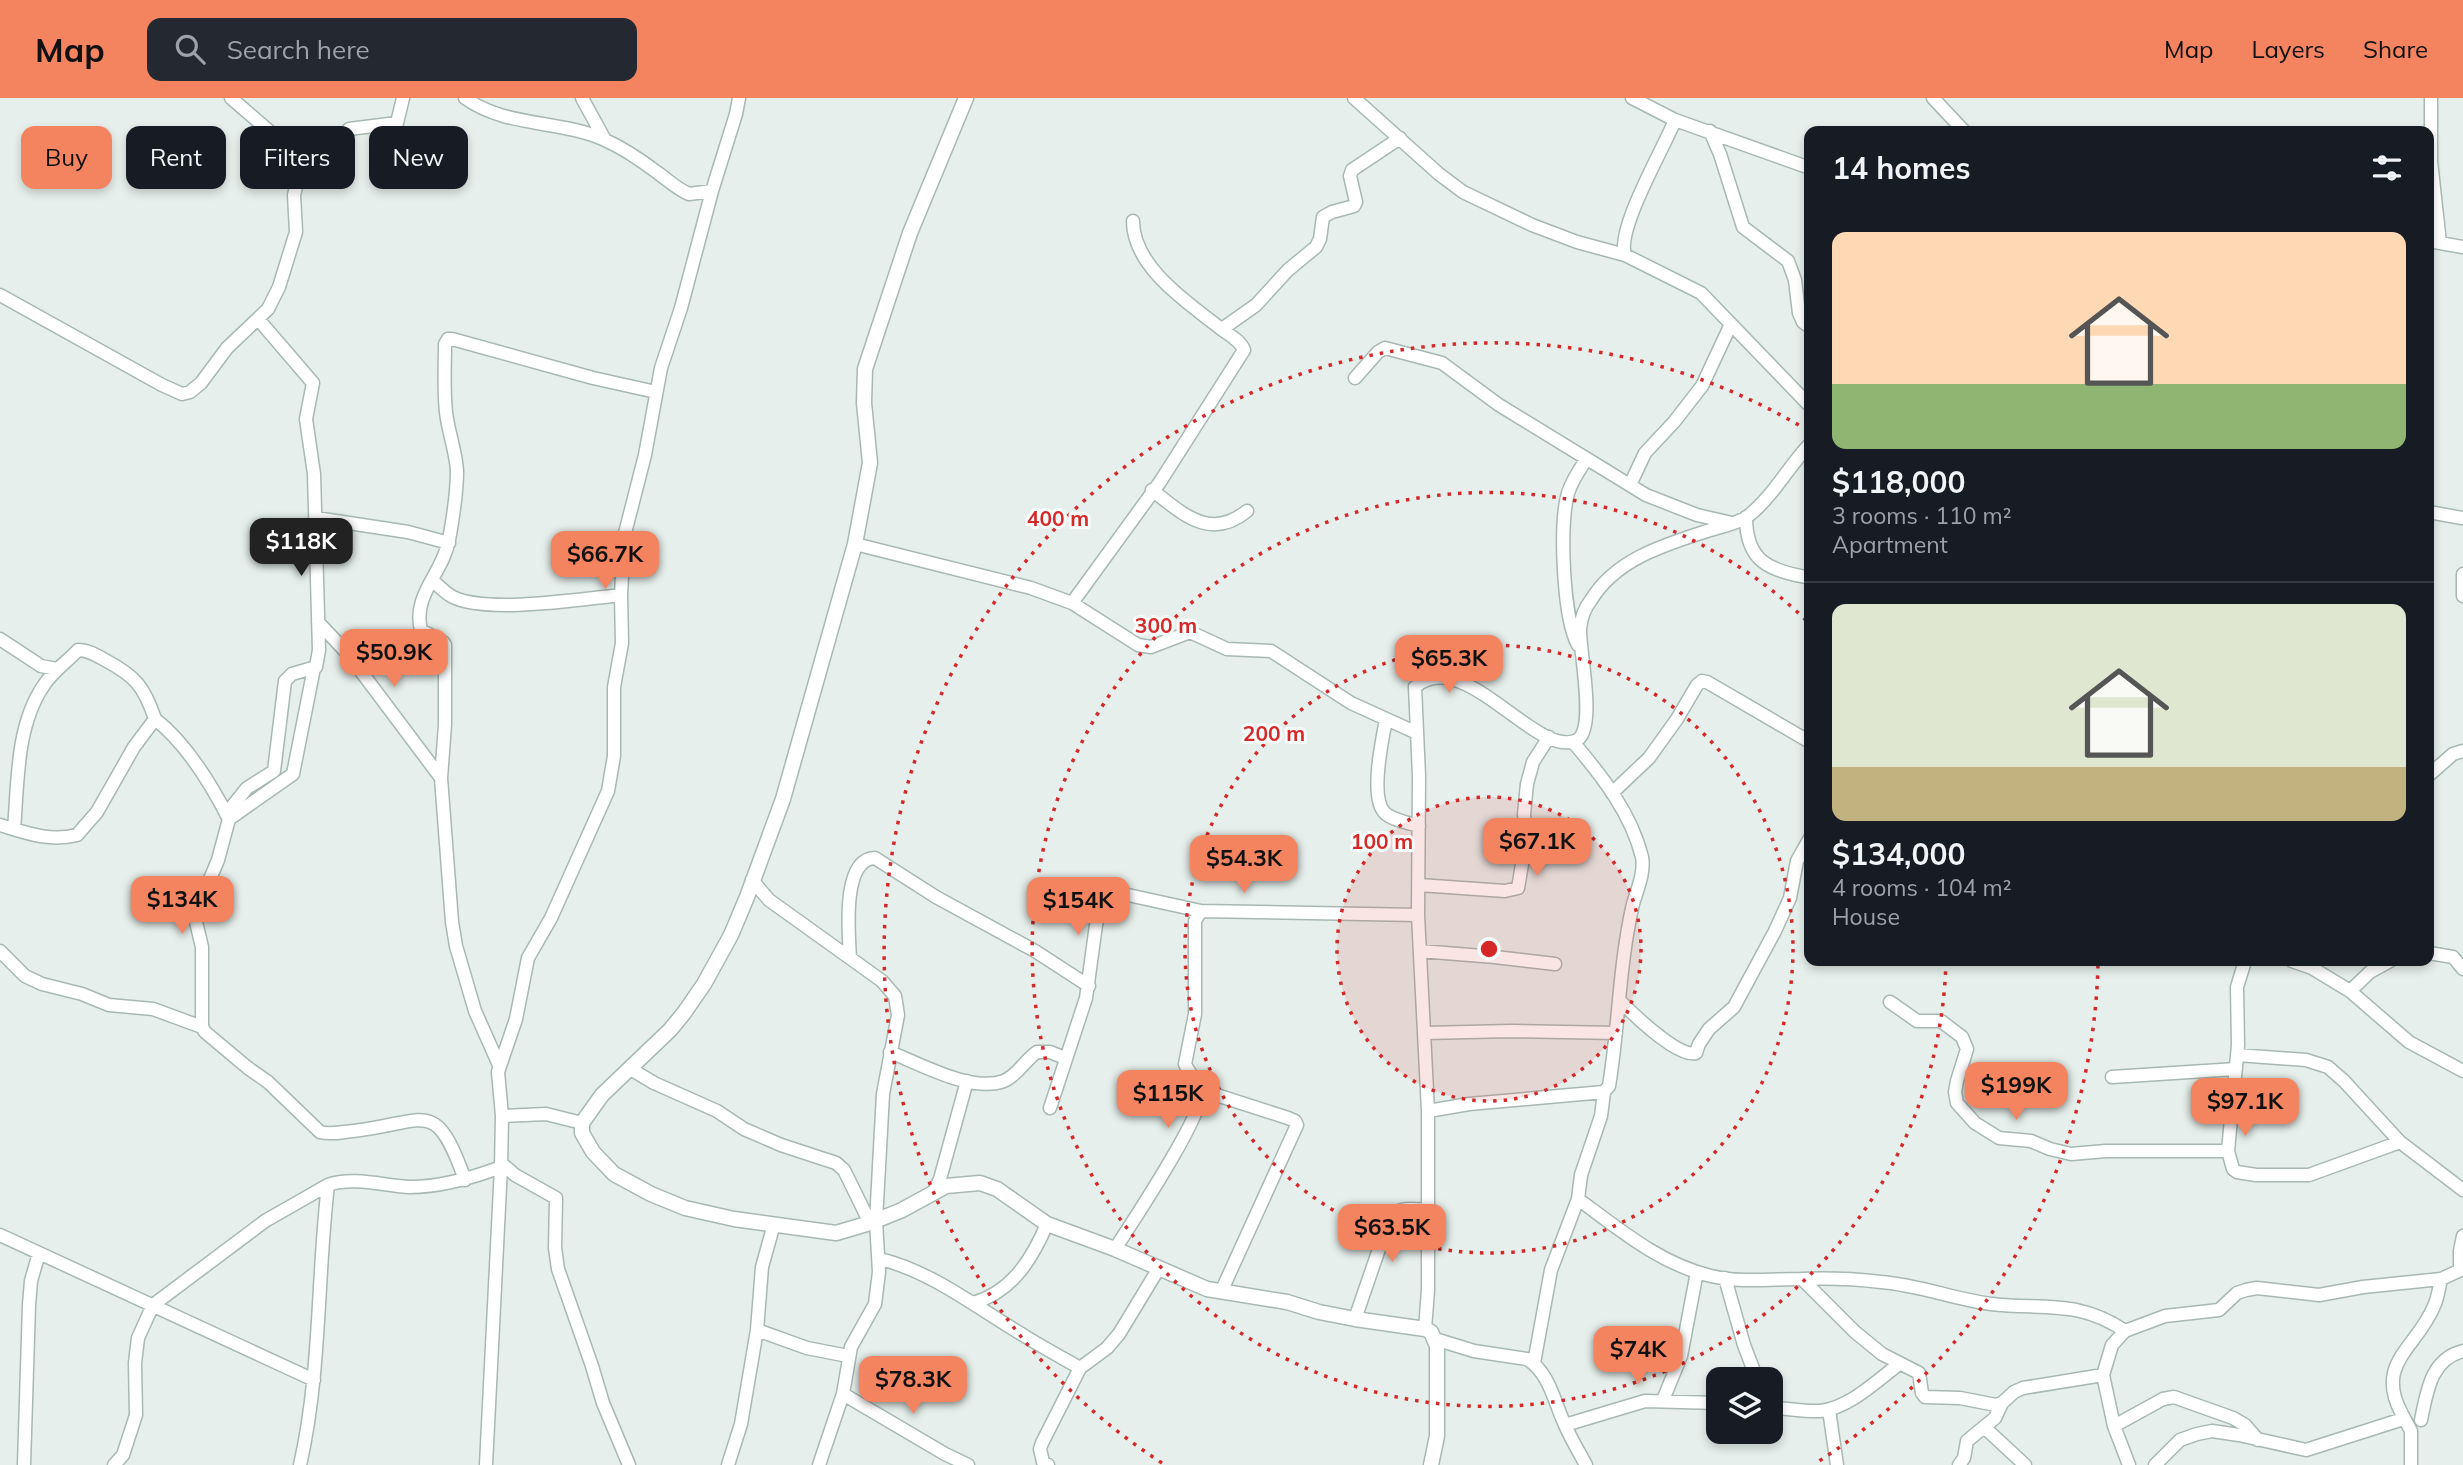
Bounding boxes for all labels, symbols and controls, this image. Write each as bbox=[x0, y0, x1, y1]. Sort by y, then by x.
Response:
search box bbox=[147, 18, 637, 81]
text: Map bbox=[35, 29, 105, 70]
icon: search bbox=[171, 30, 209, 68]
text: Search here bbox=[227, 33, 370, 66]
text: Map bbox=[2164, 34, 2213, 64]
text: Layers bbox=[2251, 34, 2325, 64]
text: Share bbox=[2363, 34, 2428, 64]
chip: Buy bbox=[21, 126, 112, 189]
chip: Rent bbox=[126, 126, 226, 189]
chip: Filters bbox=[240, 126, 355, 189]
chip: New bbox=[369, 126, 468, 189]
text: 14 homes bbox=[1832, 149, 1971, 187]
icon: filters bbox=[2368, 149, 2406, 187]
icon: home bbox=[2056, 278, 2182, 404]
text: $118,000 bbox=[1832, 463, 1965, 501]
text: 3 rooms · 110 m² bbox=[1832, 501, 2012, 530]
text: 400 m bbox=[1027, 505, 1089, 531]
pin: $118K bbox=[252, 518, 350, 578]
text: $118K bbox=[266, 526, 336, 555]
text: Apartment bbox=[1832, 530, 1948, 559]
pin: $66.7K bbox=[548, 532, 662, 591]
text: $66.7K bbox=[567, 539, 643, 568]
text: 300 m bbox=[1135, 612, 1197, 638]
pin: $50.9K bbox=[337, 630, 451, 689]
pin: $65.3K bbox=[1392, 636, 1506, 695]
text: $50.9K bbox=[356, 637, 432, 666]
text: $65.3K bbox=[1411, 643, 1487, 672]
icon: home bbox=[2056, 650, 2182, 776]
text: 200 m bbox=[1243, 720, 1305, 746]
pin: $67.1K bbox=[1480, 818, 1594, 878]
text: $67.1K bbox=[1499, 826, 1575, 855]
text: 100 m bbox=[1351, 828, 1413, 854]
text: $134,000 bbox=[1832, 835, 1965, 873]
pin: $54.3K bbox=[1187, 836, 1301, 895]
text: $54.3K bbox=[1206, 843, 1282, 872]
text: 4 rooms · 104 m² bbox=[1832, 873, 2012, 902]
pin: $134K bbox=[133, 876, 231, 936]
pin: $154K bbox=[1029, 878, 1127, 937]
text: $134K bbox=[147, 884, 217, 913]
text: $154K bbox=[1043, 885, 1113, 914]
text: House bbox=[1832, 902, 1900, 931]
centre of rings bbox=[1477, 937, 1501, 961]
pin: $199K bbox=[1967, 1062, 2065, 1122]
pin: $115K bbox=[1119, 1070, 1217, 1130]
text: $199K bbox=[1981, 1070, 2051, 1099]
text: $115K bbox=[1133, 1078, 1203, 1107]
pin: $97.1K bbox=[2188, 1079, 2302, 1138]
text: $97.1K bbox=[2207, 1086, 2283, 1115]
pin: $63.5K bbox=[1335, 1204, 1449, 1264]
text: $63.5K bbox=[1354, 1212, 1430, 1241]
pin: $74K bbox=[1597, 1326, 1679, 1386]
text: $74K bbox=[1610, 1334, 1666, 1363]
pin: $78.3K bbox=[856, 1356, 970, 1416]
text: $78.3K bbox=[875, 1364, 951, 1393]
map controls bbox=[1706, 1367, 1783, 1444]
button: layers bbox=[1706, 1367, 1783, 1444]

